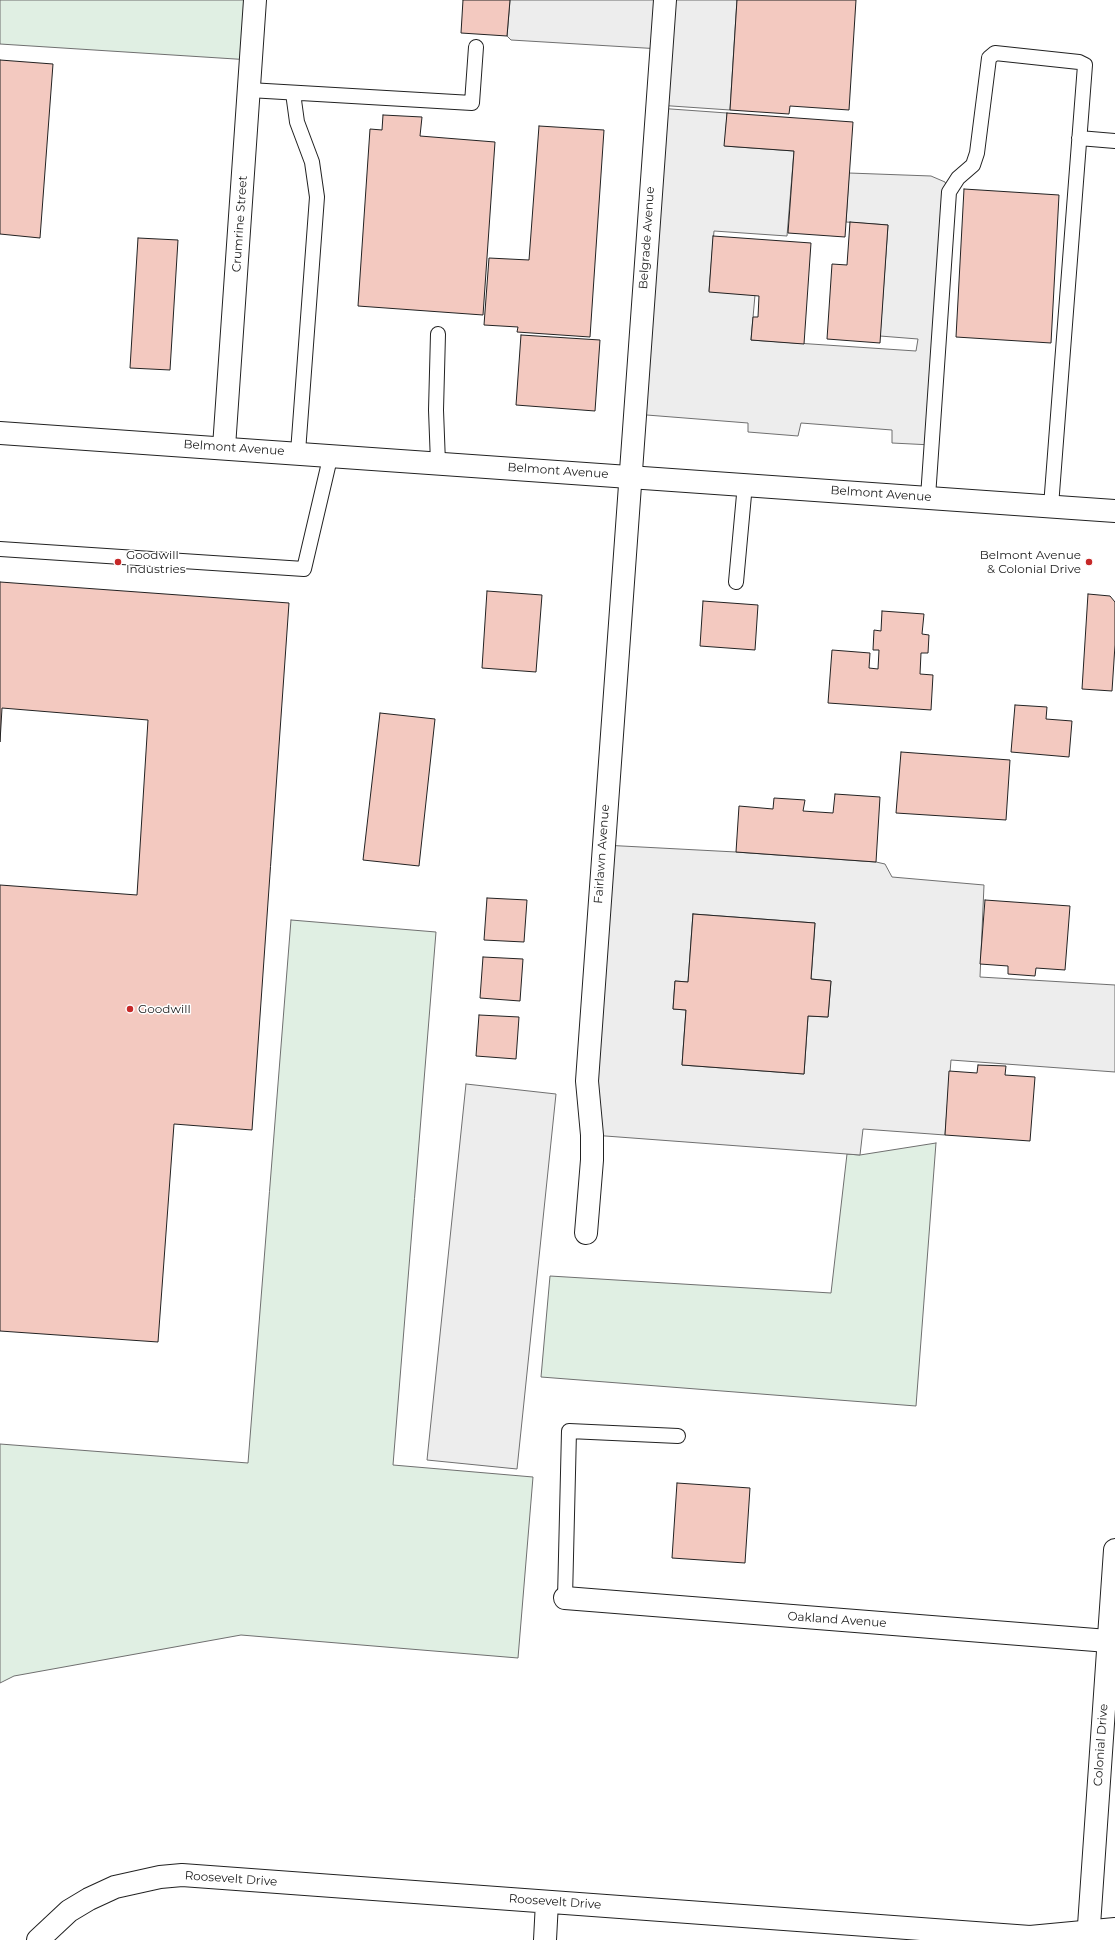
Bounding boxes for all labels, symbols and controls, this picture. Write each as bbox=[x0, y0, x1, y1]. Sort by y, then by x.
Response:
street label: Crumrine Street bbox=[229, 175, 251, 273]
street label: Belgrade Avenue bbox=[636, 186, 658, 290]
street label: Belmont Avenue bbox=[183, 437, 285, 459]
street label: Belmont Avenue bbox=[507, 460, 609, 482]
street label: Belmont Avenue bbox=[830, 483, 932, 505]
place label: Goodwill Industries bbox=[126, 548, 186, 576]
place label: Belmont Avenue & Colonial Drive bbox=[980, 548, 1081, 576]
marker: Goodwill Industries bbox=[113, 557, 123, 567]
marker: Belmont Avenue & Colonial Drive bbox=[1084, 557, 1094, 567]
street label: Fairlawn Avenue bbox=[591, 804, 613, 904]
place label: Goodwill bbox=[138, 1002, 191, 1016]
marker: Goodwill bbox=[125, 1004, 135, 1014]
street label: Oakland Avenue bbox=[787, 1609, 887, 1631]
street label: Colonial Drive bbox=[1091, 1703, 1111, 1787]
street label: Roosevelt Drive bbox=[184, 1869, 278, 1889]
street label: Roosevelt Drive bbox=[508, 1892, 602, 1912]

